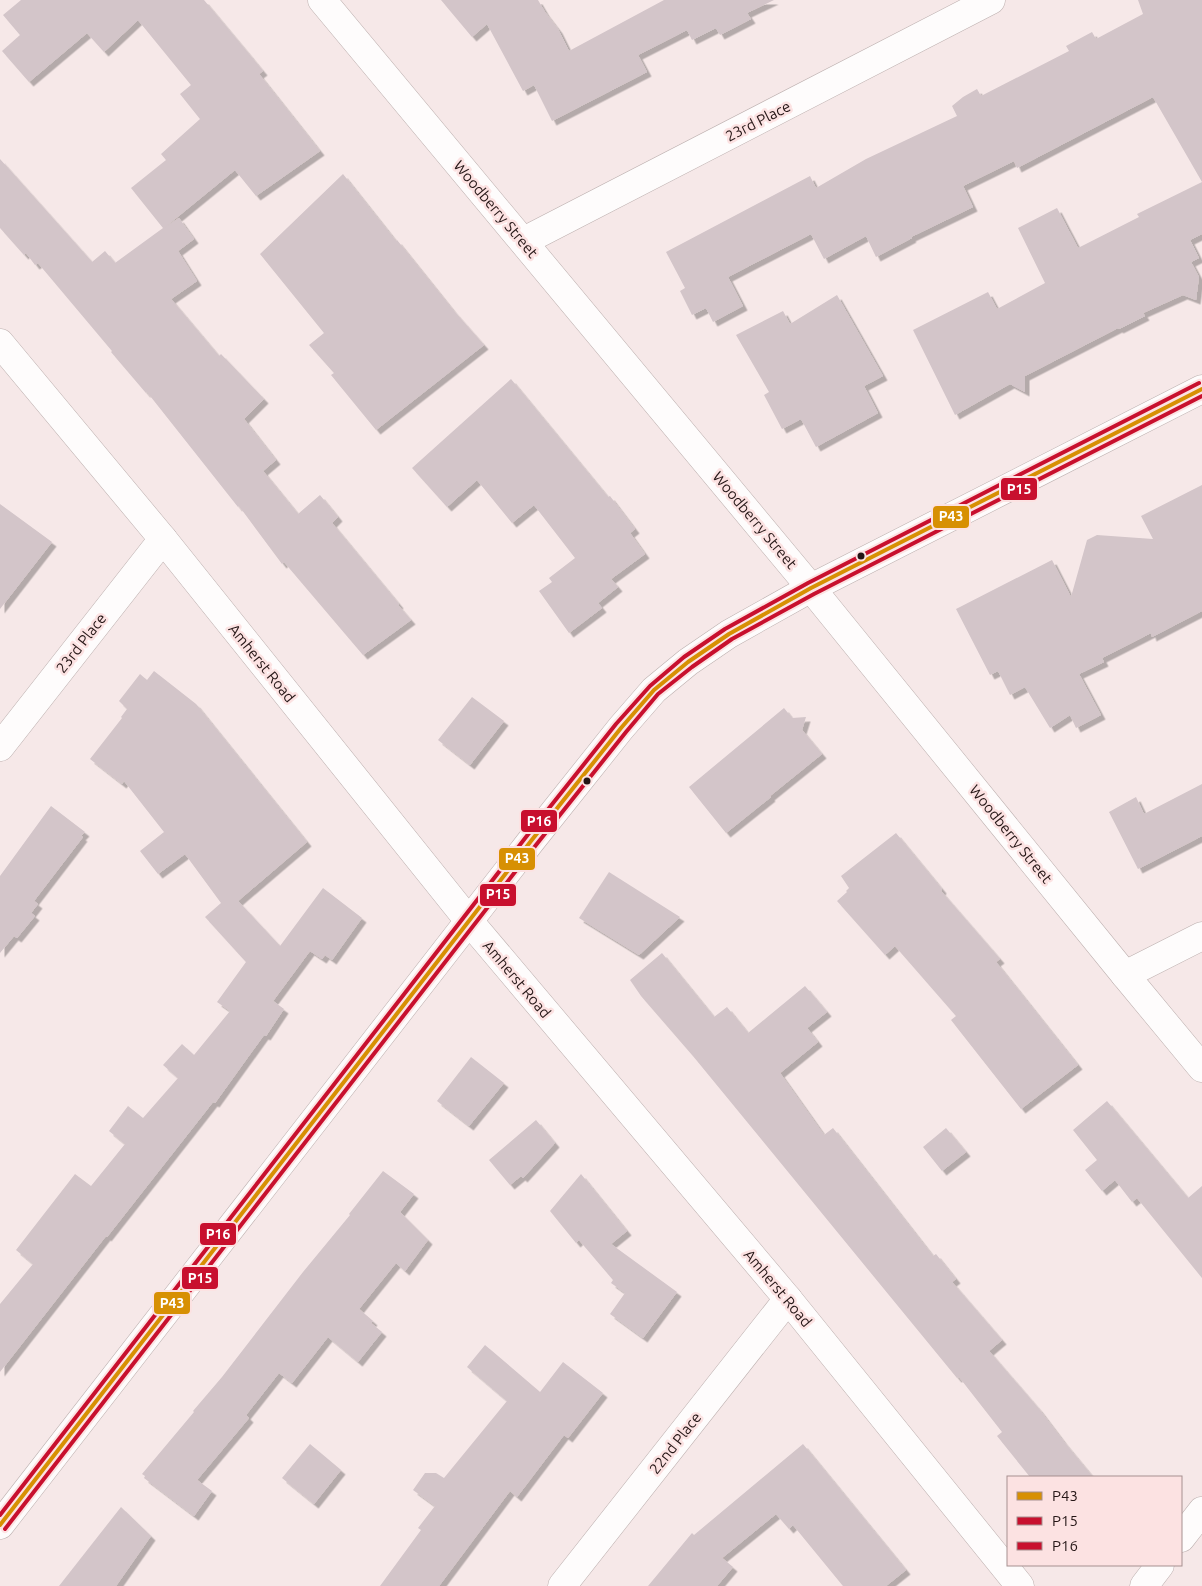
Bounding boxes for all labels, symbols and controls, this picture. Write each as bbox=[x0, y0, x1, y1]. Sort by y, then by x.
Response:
street label: 23rd Place bbox=[723, 97, 793, 145]
street label: Woodberry Street bbox=[451, 157, 542, 261]
street label: Woodberry Street bbox=[710, 468, 801, 572]
line badge: P15 bbox=[1000, 477, 1038, 501]
text: P15 bbox=[1007, 481, 1031, 497]
line badge: P43 bbox=[932, 505, 970, 529]
text: P43 bbox=[939, 508, 963, 524]
unlabelled marker bbox=[856, 551, 866, 561]
street label: 23rd Place bbox=[53, 610, 109, 676]
street label: Amherst Road bbox=[225, 620, 299, 706]
unlabelled marker bbox=[582, 776, 592, 786]
street label: Woodberry Street bbox=[966, 782, 1056, 887]
line badge: P16 bbox=[520, 809, 558, 833]
text: P16 bbox=[527, 813, 551, 829]
line badge: P43 bbox=[498, 847, 536, 871]
text: P43 bbox=[505, 850, 529, 866]
line badge: P15 bbox=[479, 883, 517, 907]
text: P15 bbox=[486, 886, 510, 902]
street label: Amherst Road bbox=[480, 937, 554, 1021]
line badge: P16 bbox=[199, 1222, 237, 1246]
text: P16 bbox=[206, 1226, 230, 1242]
street label: Amherst Road bbox=[741, 1246, 815, 1330]
line badge: P15 bbox=[181, 1266, 219, 1290]
text: P15 bbox=[188, 1270, 212, 1286]
line badge: P43 bbox=[153, 1291, 191, 1315]
text: P43 bbox=[160, 1295, 184, 1311]
street label: 22nd Place bbox=[646, 1409, 704, 1477]
legend bbox=[1007, 1476, 1182, 1566]
text: P43 bbox=[1052, 1487, 1078, 1504]
text: P15 bbox=[1052, 1512, 1078, 1529]
text: P16 bbox=[1052, 1537, 1078, 1554]

